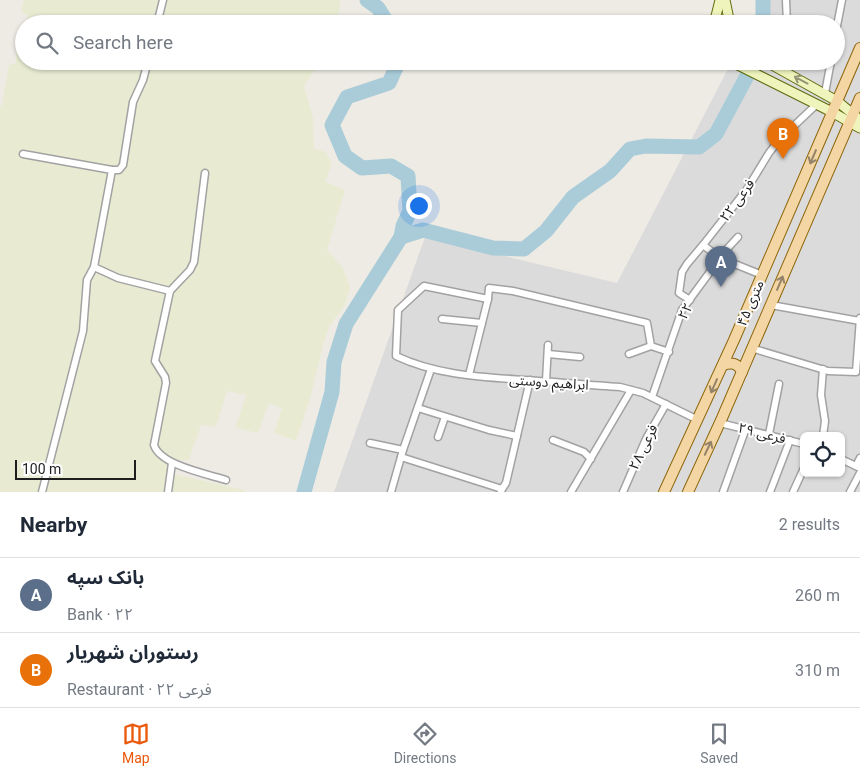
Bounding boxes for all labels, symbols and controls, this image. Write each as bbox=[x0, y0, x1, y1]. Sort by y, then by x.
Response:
search box bbox=[15, 15, 845, 70]
icon: search bbox=[33, 29, 61, 57]
text: Search here bbox=[73, 31, 173, 54]
one-way arrow bbox=[794, 75, 809, 85]
pin: B bbox=[767, 118, 799, 159]
one-way arrow bbox=[808, 149, 818, 164]
street label: فرعی ۲۲ bbox=[716, 176, 758, 225]
your location bbox=[406, 193, 432, 219]
pin: A bbox=[705, 246, 737, 287]
one-way arrow bbox=[776, 276, 786, 291]
street label: ۴۵ متری bbox=[733, 278, 768, 329]
street label: ۲۲ bbox=[674, 300, 696, 322]
street label: ابراهیم دوستی bbox=[508, 371, 589, 396]
one-way arrow bbox=[708, 378, 718, 393]
street label: فرعی ۲۹ bbox=[736, 419, 787, 448]
street label: فرعی ۲۸ bbox=[625, 422, 662, 473]
map controls bbox=[800, 432, 845, 477]
button: locate bbox=[800, 432, 845, 477]
one-way arrow bbox=[704, 441, 714, 456]
scale bar bbox=[15, 457, 136, 480]
text: 100 m bbox=[22, 461, 61, 477]
text: Nearby bbox=[20, 513, 87, 537]
text: 2 results bbox=[779, 515, 840, 534]
text: بانک سپه bbox=[67, 566, 144, 589]
text: A bbox=[31, 586, 41, 605]
text: 260 m bbox=[795, 586, 840, 605]
text: Bank · ۲۲ bbox=[67, 605, 133, 624]
text: رستوران شهریار bbox=[67, 641, 199, 664]
text: B bbox=[31, 661, 41, 680]
text: 310 m bbox=[795, 661, 840, 680]
text: Restaurant · فرعی ۲۲ bbox=[67, 680, 212, 699]
tab: Map bbox=[122, 720, 150, 766]
tab: Directions bbox=[394, 720, 457, 766]
tab: Saved bbox=[700, 720, 738, 766]

